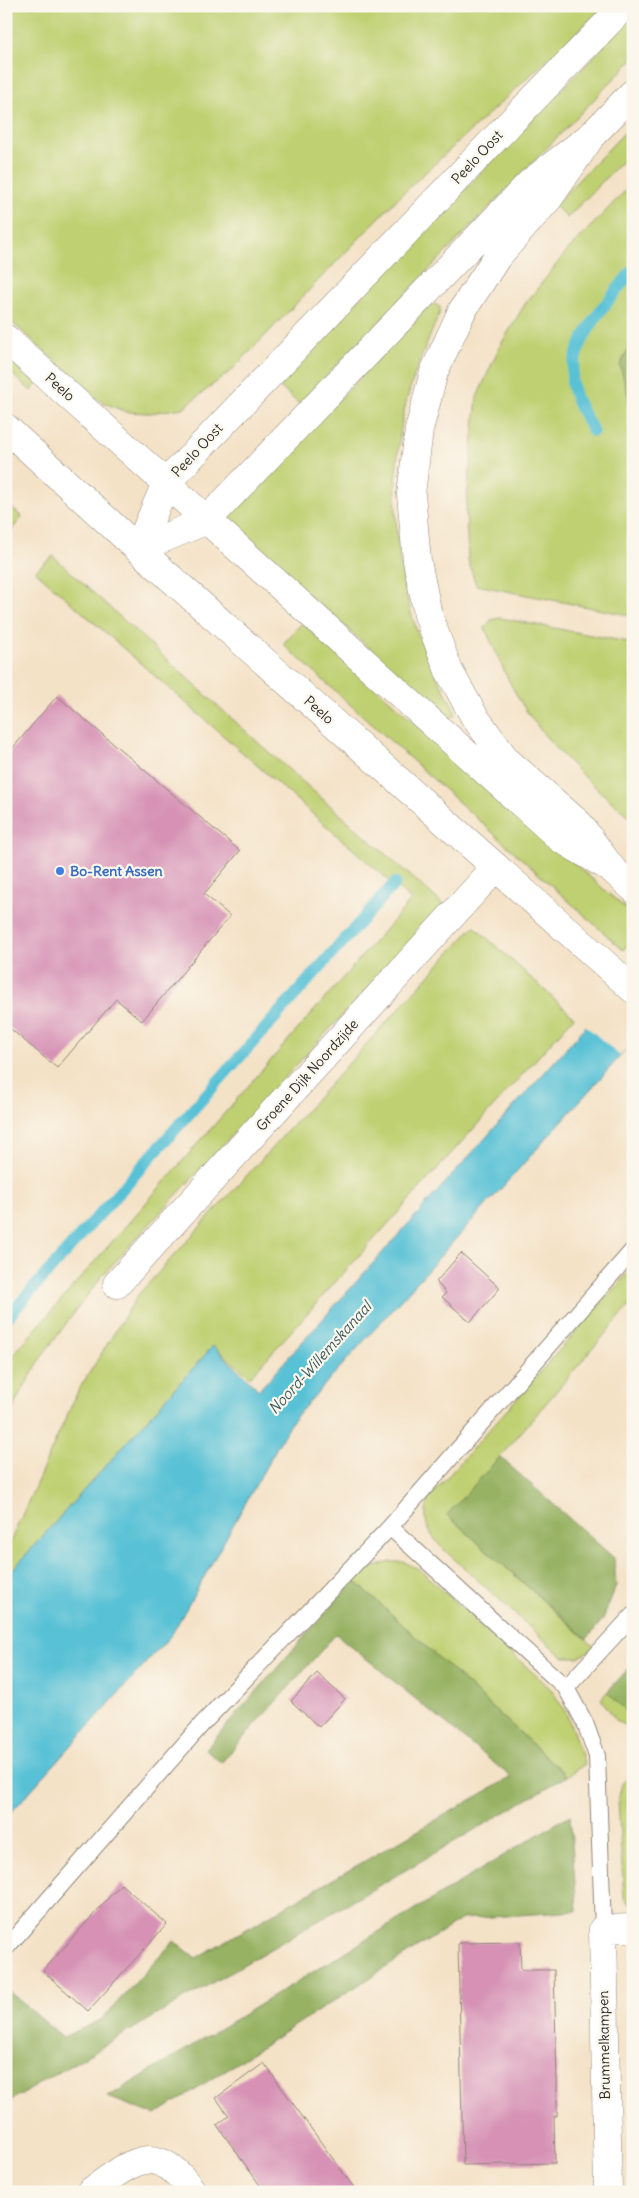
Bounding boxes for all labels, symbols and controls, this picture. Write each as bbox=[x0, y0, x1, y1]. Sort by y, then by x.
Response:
street label: Peelo Oost bbox=[448, 126, 507, 188]
street label: Peelo bbox=[41, 369, 79, 405]
street label: Peelo Oost bbox=[168, 419, 227, 481]
street label: Peelo bbox=[300, 692, 338, 728]
place label: Bo-Rent Assen bbox=[70, 862, 163, 880]
marker: Bo-Rent Assen bbox=[54, 865, 66, 877]
street label: Groene Dijk Noordzijde bbox=[252, 1015, 362, 1135]
water label: Noord-Willemskanaal bbox=[264, 1296, 377, 1418]
street label: Brummelkampen bbox=[594, 1990, 614, 2100]

